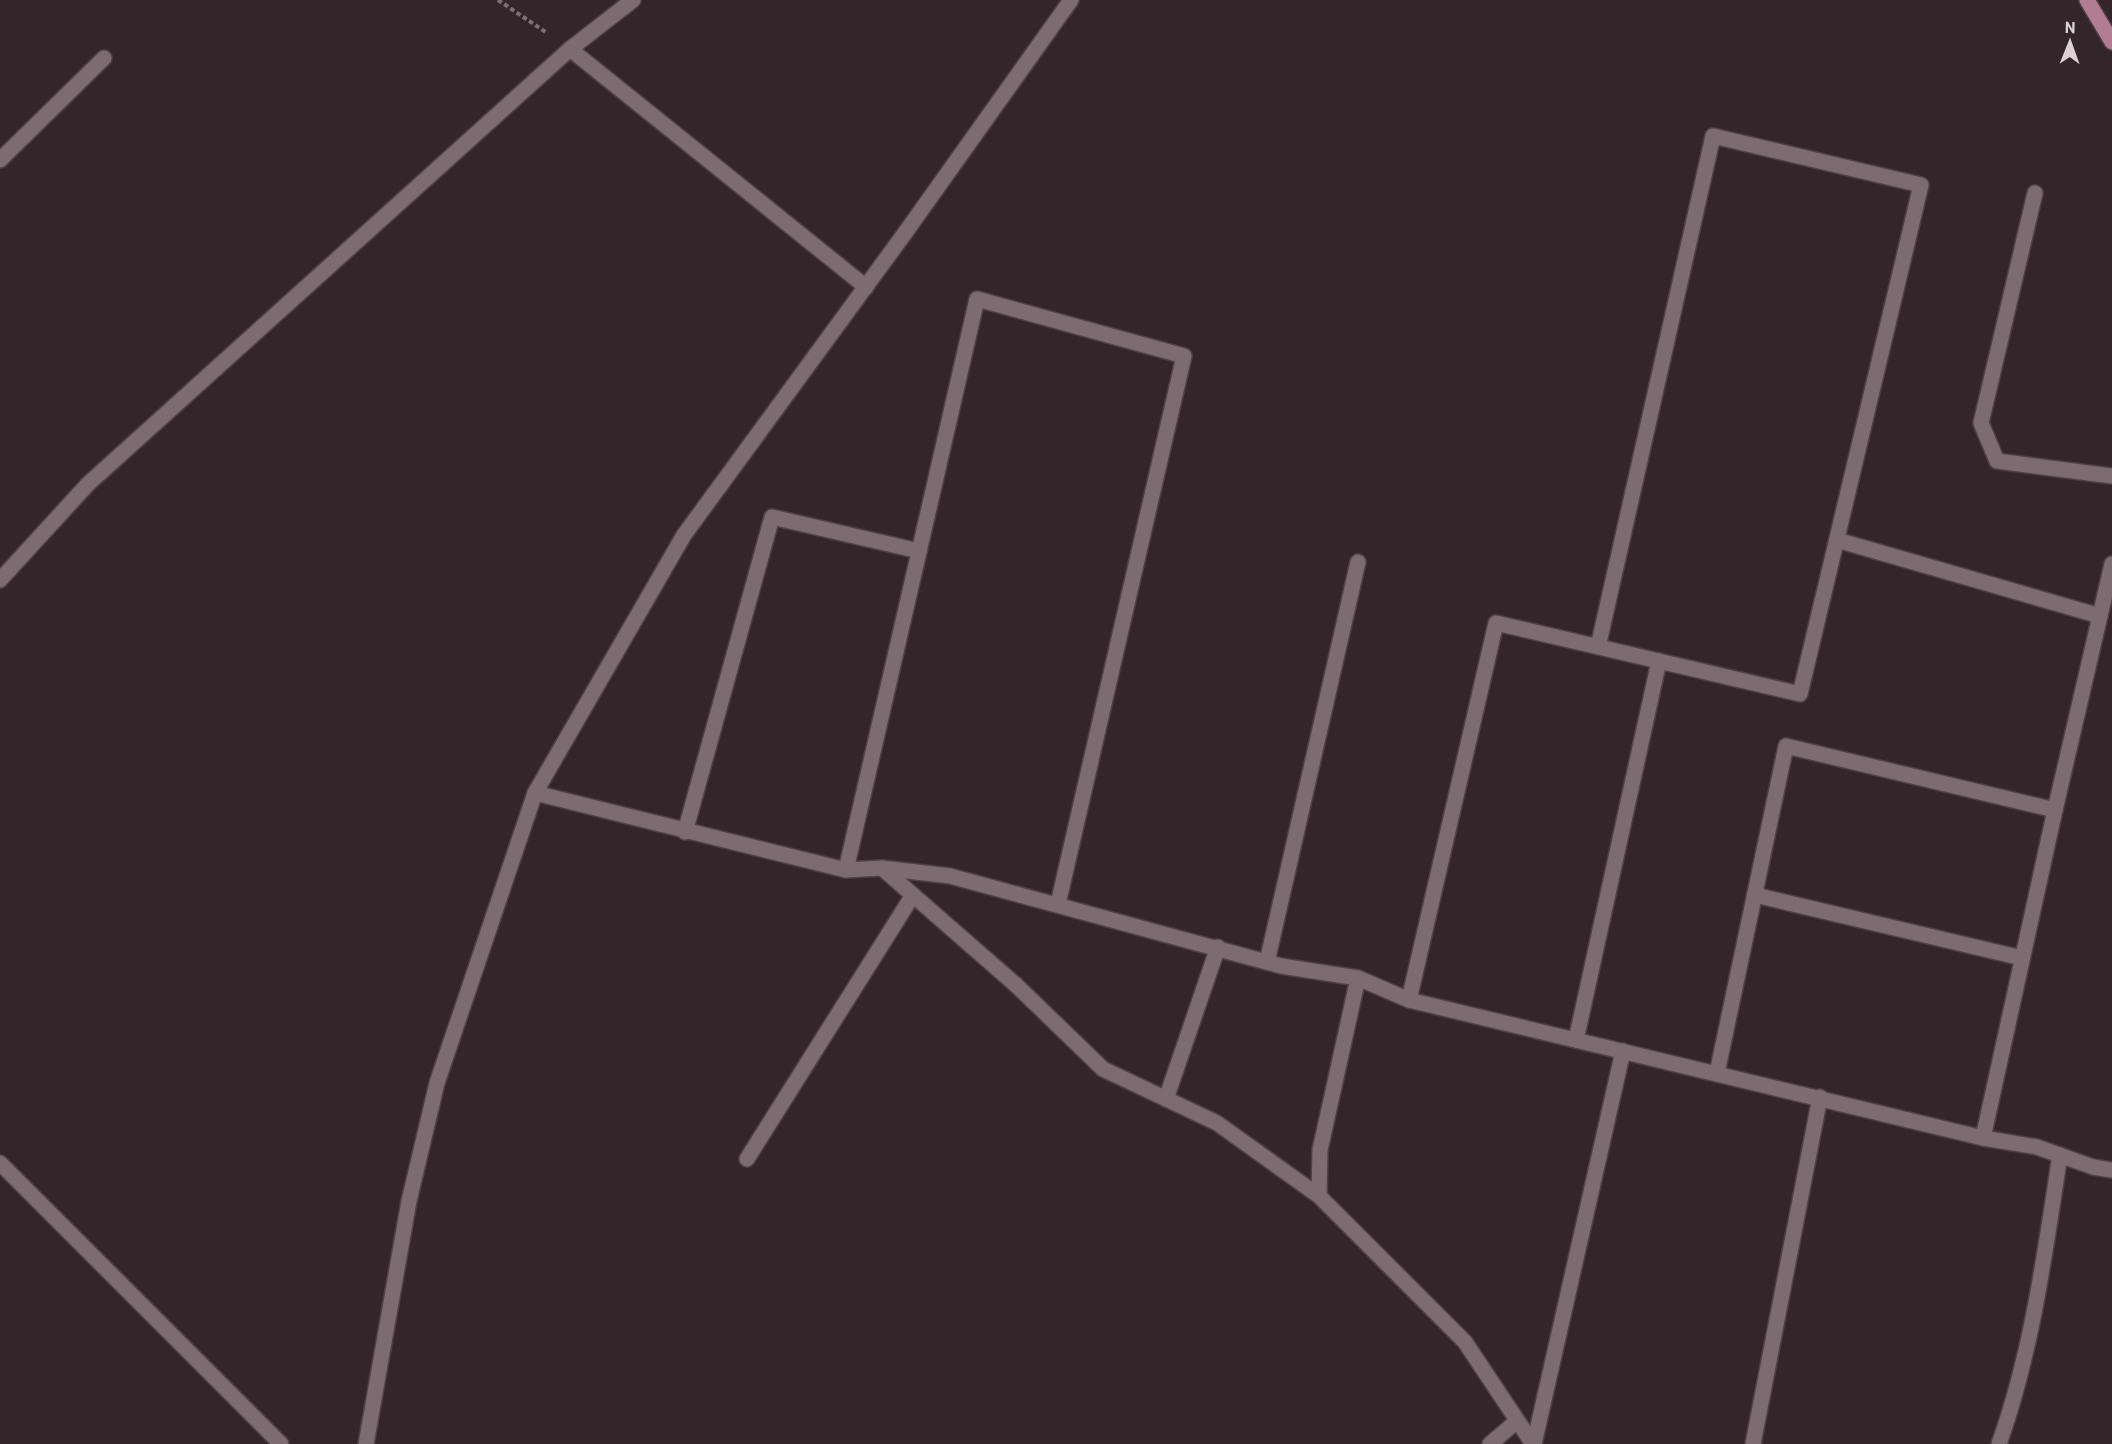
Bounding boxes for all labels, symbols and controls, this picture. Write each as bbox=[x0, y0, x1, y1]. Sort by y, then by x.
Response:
north arrow bbox=[2040, 12, 2100, 72]
text: N bbox=[2065, 17, 2076, 36]

